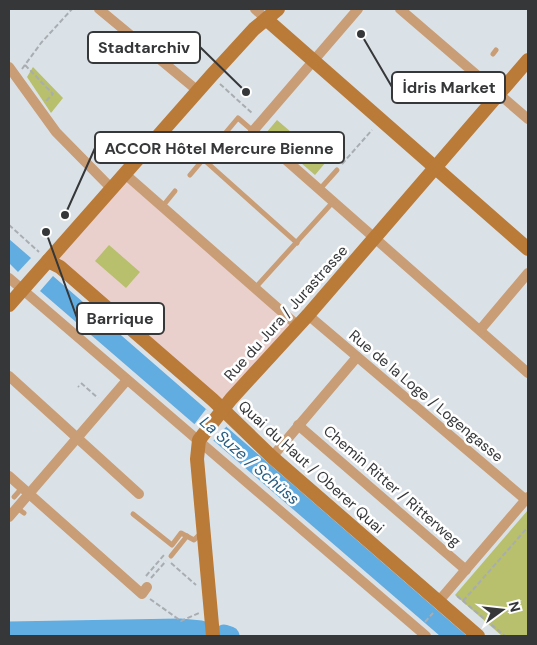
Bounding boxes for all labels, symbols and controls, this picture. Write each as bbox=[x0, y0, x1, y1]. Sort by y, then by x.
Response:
callout: Stadtarchiv bbox=[88, 32, 200, 63]
text: Stadtarchiv bbox=[98, 37, 190, 58]
callout: İdris Market bbox=[392, 72, 505, 103]
text: İdris Market bbox=[402, 77, 496, 98]
callout: ACCOR Hôtel Mercure Bienne bbox=[95, 132, 344, 163]
text: ACCOR Hôtel Mercure Bienne bbox=[104, 138, 334, 159]
street label: Rue du Jura / Jurastrasse bbox=[220, 241, 352, 385]
callout: Barrique bbox=[77, 303, 164, 334]
text: Barrique bbox=[86, 308, 154, 329]
street label: Rue de la Loge / Logengasse bbox=[345, 325, 507, 467]
street label: Quai du Haut / Oberer Quai bbox=[234, 396, 388, 538]
water label: La Suze / Schüss bbox=[196, 411, 304, 509]
street label: Chemin Ritter / Ritterweg bbox=[319, 421, 465, 551]
north arrow bbox=[477, 585, 527, 635]
text: N bbox=[505, 599, 525, 614]

